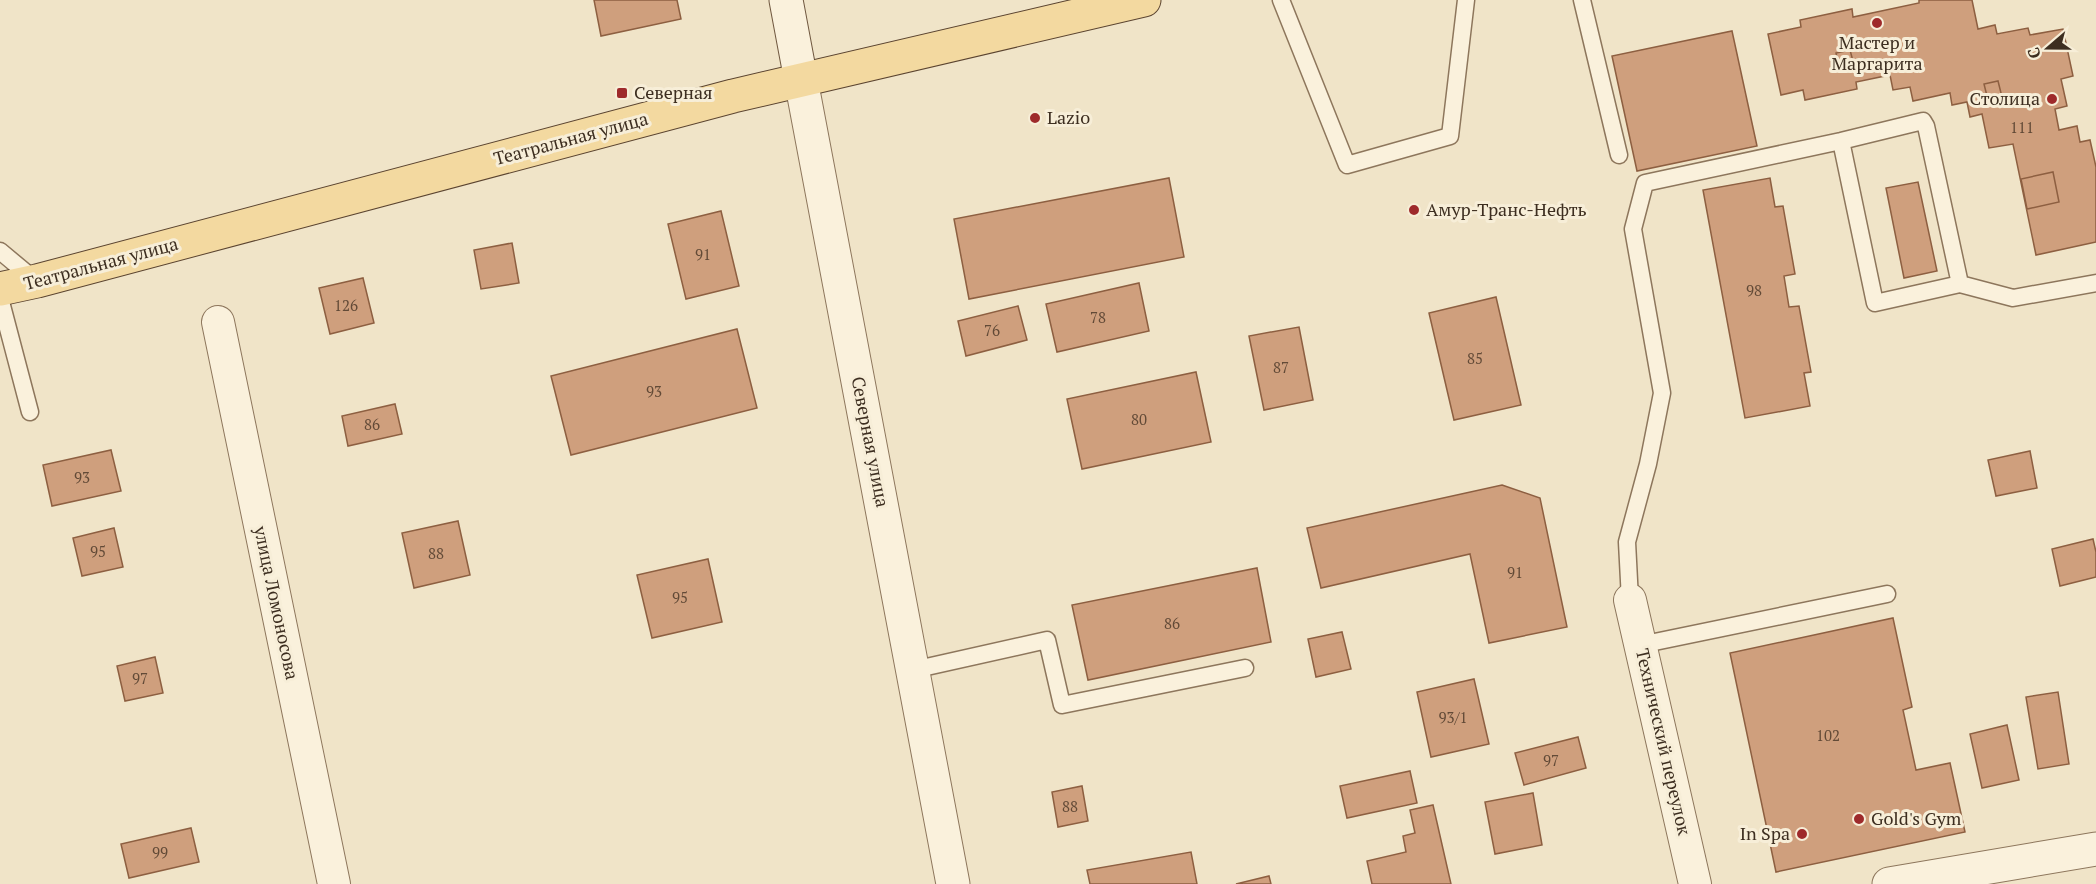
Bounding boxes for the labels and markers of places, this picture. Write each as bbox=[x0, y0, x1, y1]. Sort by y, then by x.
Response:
marker: Мастер и Маргарита bbox=[1870, 16, 1884, 30]
place label: Мастер и Маргарита bbox=[1832, 30, 1922, 75]
place label: Северная bbox=[634, 80, 713, 104]
marker: Северная bbox=[615, 86, 629, 100]
place label: Столица bbox=[1970, 86, 2040, 110]
marker: Столица bbox=[2045, 92, 2059, 106]
place label: Lazio bbox=[1047, 105, 1090, 129]
marker: Lazio bbox=[1028, 111, 1042, 125]
place label: Амур-Транс-Нефть bbox=[1426, 197, 1587, 221]
marker: Амур-Транс-Нефть bbox=[1407, 203, 1421, 217]
place label: Gold's Gym bbox=[1871, 806, 1962, 830]
marker: Gold's Gym bbox=[1852, 812, 1866, 826]
place label: In Spa bbox=[1740, 821, 1790, 845]
marker: In Spa bbox=[1795, 827, 1809, 841]

